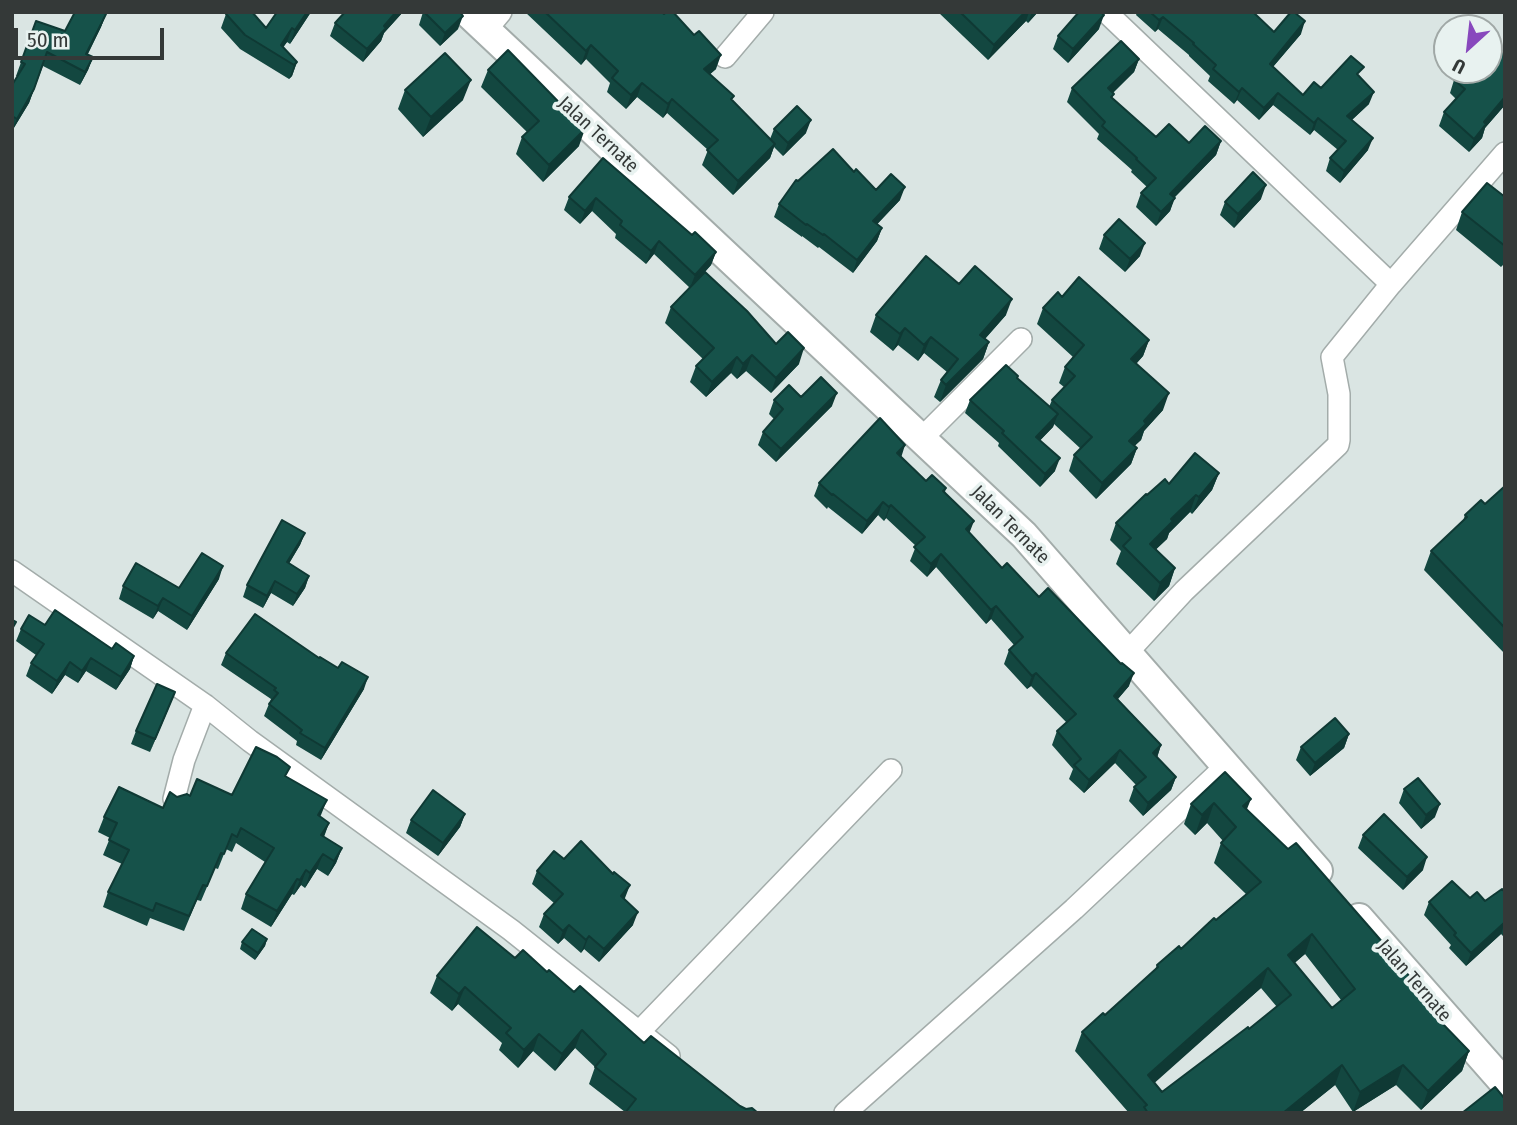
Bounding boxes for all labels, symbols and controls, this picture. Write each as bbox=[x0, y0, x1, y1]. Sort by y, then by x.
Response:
scale bar bbox=[18, 14, 168, 58]
north arrow bbox=[1433, 14, 1503, 84]
text: 50 m bbox=[27, 27, 69, 53]
text: U bbox=[1449, 54, 1469, 79]
street label: Jalan Ternate bbox=[553, 92, 643, 178]
street label: Jalan Ternate bbox=[966, 481, 1054, 569]
street label: Jalan Ternate bbox=[1372, 935, 1456, 1027]

